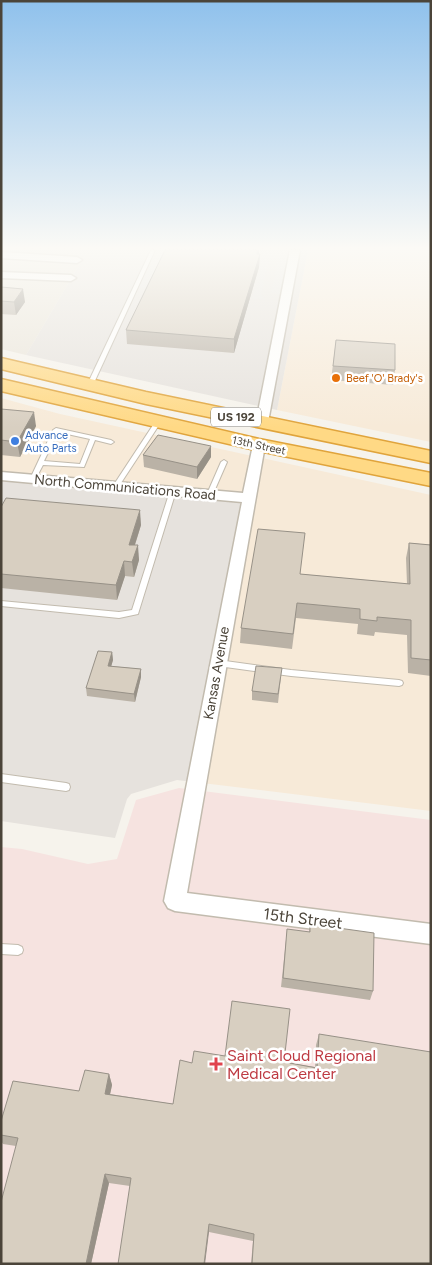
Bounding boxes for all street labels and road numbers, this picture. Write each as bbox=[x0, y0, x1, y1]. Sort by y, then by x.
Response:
road number: US 192 bbox=[211, 408, 261, 427]
street label: 13th Street bbox=[231, 433, 287, 457]
street label: North Communications Road bbox=[33, 471, 217, 504]
street label: Kansas Avenue bbox=[200, 625, 233, 721]
street label: 15th Street bbox=[262, 904, 344, 933]

